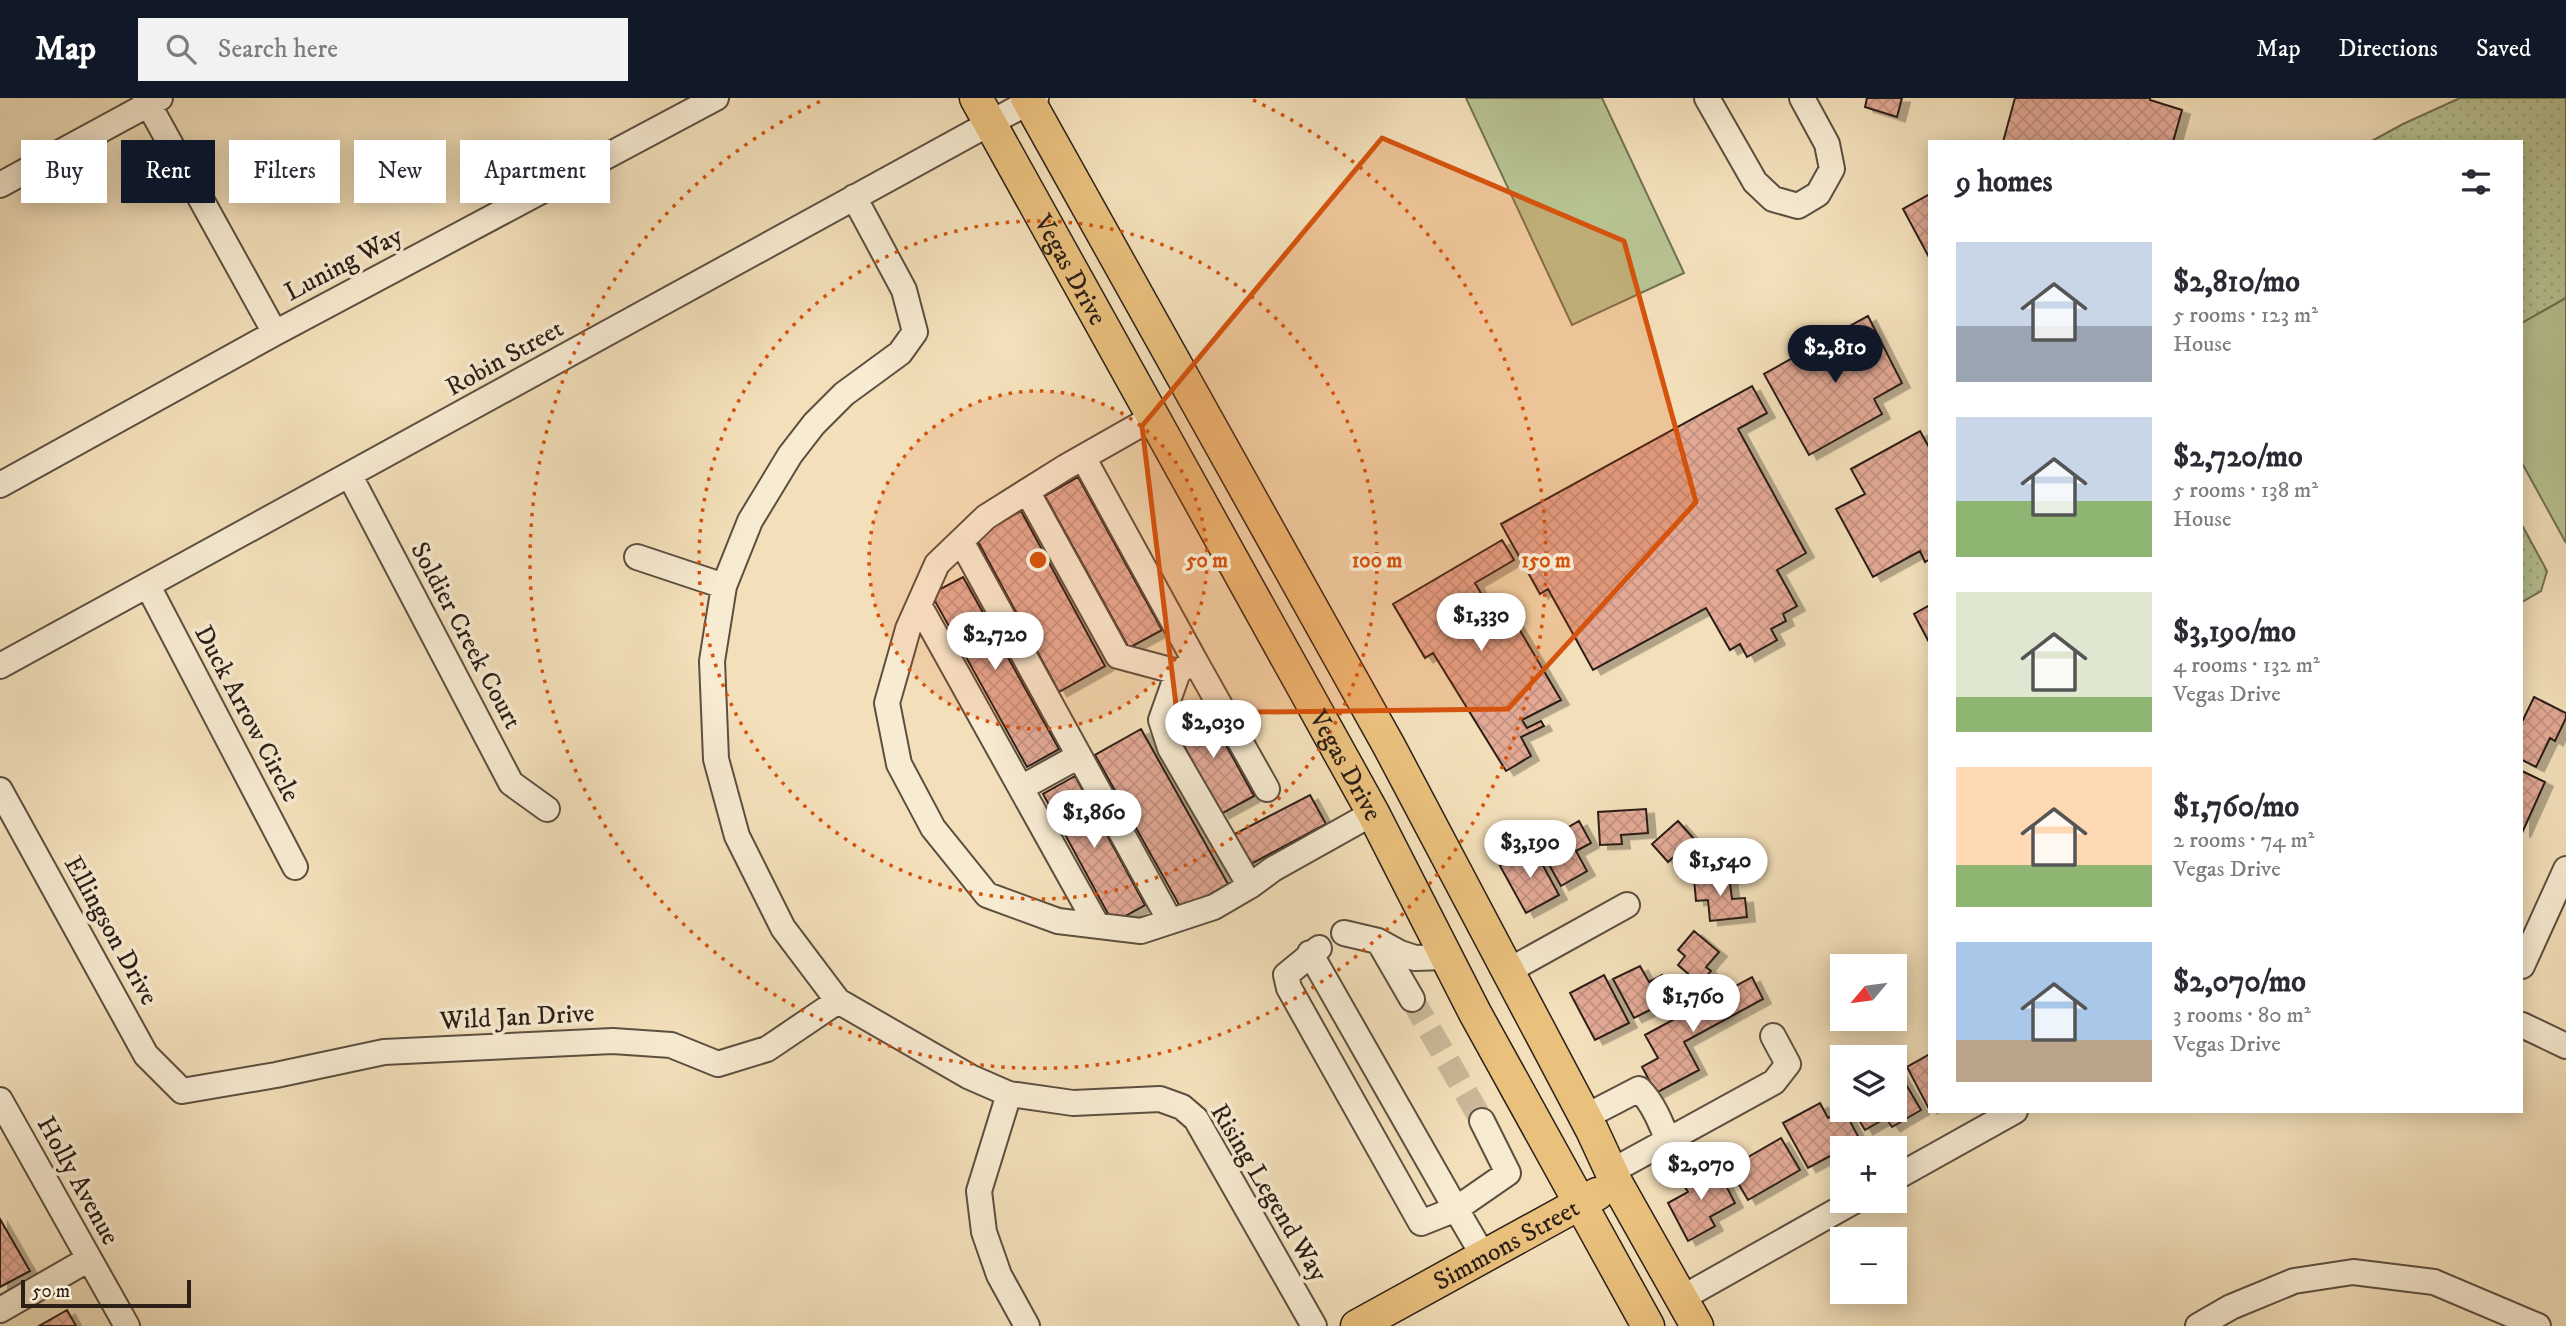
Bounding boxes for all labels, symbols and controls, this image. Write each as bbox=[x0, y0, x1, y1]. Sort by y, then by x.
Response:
search box bbox=[138, 18, 628, 81]
text: Map bbox=[35, 29, 96, 70]
icon: search bbox=[162, 30, 200, 68]
text: Search here bbox=[218, 33, 338, 66]
text: Map bbox=[2256, 34, 2301, 64]
text: Directions bbox=[2339, 34, 2438, 64]
text: Saved bbox=[2476, 34, 2531, 64]
chip: Buy bbox=[21, 140, 107, 203]
chip: Rent bbox=[121, 140, 215, 203]
chip: Filters bbox=[229, 140, 340, 203]
chip: New bbox=[354, 140, 446, 203]
chip: Apartment bbox=[460, 140, 610, 203]
icon: filters bbox=[2457, 163, 2495, 201]
text: 9 homes bbox=[1956, 164, 2053, 201]
street label: Vegas Drive bbox=[1025, 208, 1114, 331]
street label: Luning Way bbox=[279, 219, 409, 309]
text: $2,810/mo bbox=[2173, 264, 2300, 301]
icon: home bbox=[2012, 270, 2096, 354]
text: 5 rooms · 123 m² bbox=[2173, 301, 2318, 330]
street label: Robin Street bbox=[440, 313, 569, 404]
pin: $2,810 bbox=[1778, 326, 1892, 385]
text: House bbox=[2173, 330, 2231, 359]
text: $2,810 bbox=[1804, 333, 1866, 362]
text: $2,720/mo bbox=[2173, 439, 2303, 476]
icon: home bbox=[2012, 445, 2096, 529]
text: 5 rooms · 138 m² bbox=[2173, 476, 2318, 505]
text: House bbox=[2173, 505, 2231, 534]
street label: Soldier Creek Court bbox=[403, 537, 529, 735]
centre of rings bbox=[1026, 548, 1050, 572]
text: 50 m bbox=[1185, 548, 1228, 574]
text: 100 m bbox=[1352, 548, 1402, 574]
text: 150 m bbox=[1521, 548, 1571, 574]
pin: $1,330 bbox=[1424, 594, 1538, 653]
text: $1,330 bbox=[1453, 601, 1509, 630]
pin: $2,720 bbox=[938, 612, 1052, 672]
text: $3,190/mo bbox=[2173, 614, 2296, 651]
street label: Duck Arrow Circle bbox=[186, 620, 307, 808]
text: $2,720 bbox=[963, 620, 1027, 649]
icon: home bbox=[2012, 620, 2096, 704]
text: 4 rooms · 132 m² bbox=[2173, 651, 2320, 680]
text: Vegas Drive bbox=[2173, 680, 2281, 709]
pin: $2,030 bbox=[1156, 700, 1270, 760]
street label: Vegas Drive bbox=[1301, 704, 1389, 827]
text: $2,030 bbox=[1181, 708, 1245, 737]
text: $1,760/mo bbox=[2173, 789, 2299, 826]
pin: $1,860 bbox=[1037, 790, 1151, 850]
icon: home bbox=[2012, 795, 2096, 879]
text: $1,860 bbox=[1062, 798, 1126, 827]
pin: $3,190 bbox=[1473, 820, 1587, 880]
text: 2 rooms · 74 m² bbox=[2173, 826, 2314, 855]
text: $3,190 bbox=[1500, 828, 1560, 857]
pin: $1,540 bbox=[1663, 838, 1777, 898]
text: $1,540 bbox=[1689, 846, 1751, 875]
street label: Ellingson Drive bbox=[56, 850, 165, 1011]
text: Vegas Drive bbox=[2173, 855, 2281, 884]
north arrow bbox=[1830, 954, 1908, 1031]
map controls bbox=[1830, 954, 1907, 1304]
text: $2,070/mo bbox=[2173, 964, 2306, 1001]
icon: home bbox=[2012, 970, 2096, 1054]
pin: $1,760 bbox=[1636, 974, 1750, 1034]
text: $1,760 bbox=[1662, 982, 1724, 1011]
street label: Wild Jan Drive bbox=[438, 997, 595, 1038]
text: 3 rooms · 80 m² bbox=[2173, 1001, 2311, 1030]
text: Vegas Drive bbox=[2173, 1030, 2281, 1059]
button: layers bbox=[1830, 1045, 1907, 1122]
street label: Rising Legend Way bbox=[1203, 1098, 1335, 1288]
street label: Holly Avenue bbox=[29, 1111, 127, 1251]
button: + bbox=[1830, 1136, 1907, 1213]
pin: $2,070 bbox=[1644, 1142, 1758, 1202]
text: $2,070 bbox=[1667, 1150, 1735, 1179]
street label: Simmons Street bbox=[1428, 1192, 1585, 1299]
button: − bbox=[1830, 1227, 1907, 1304]
scale bar bbox=[21, 1277, 191, 1309]
text: 50 m bbox=[32, 1280, 70, 1303]

